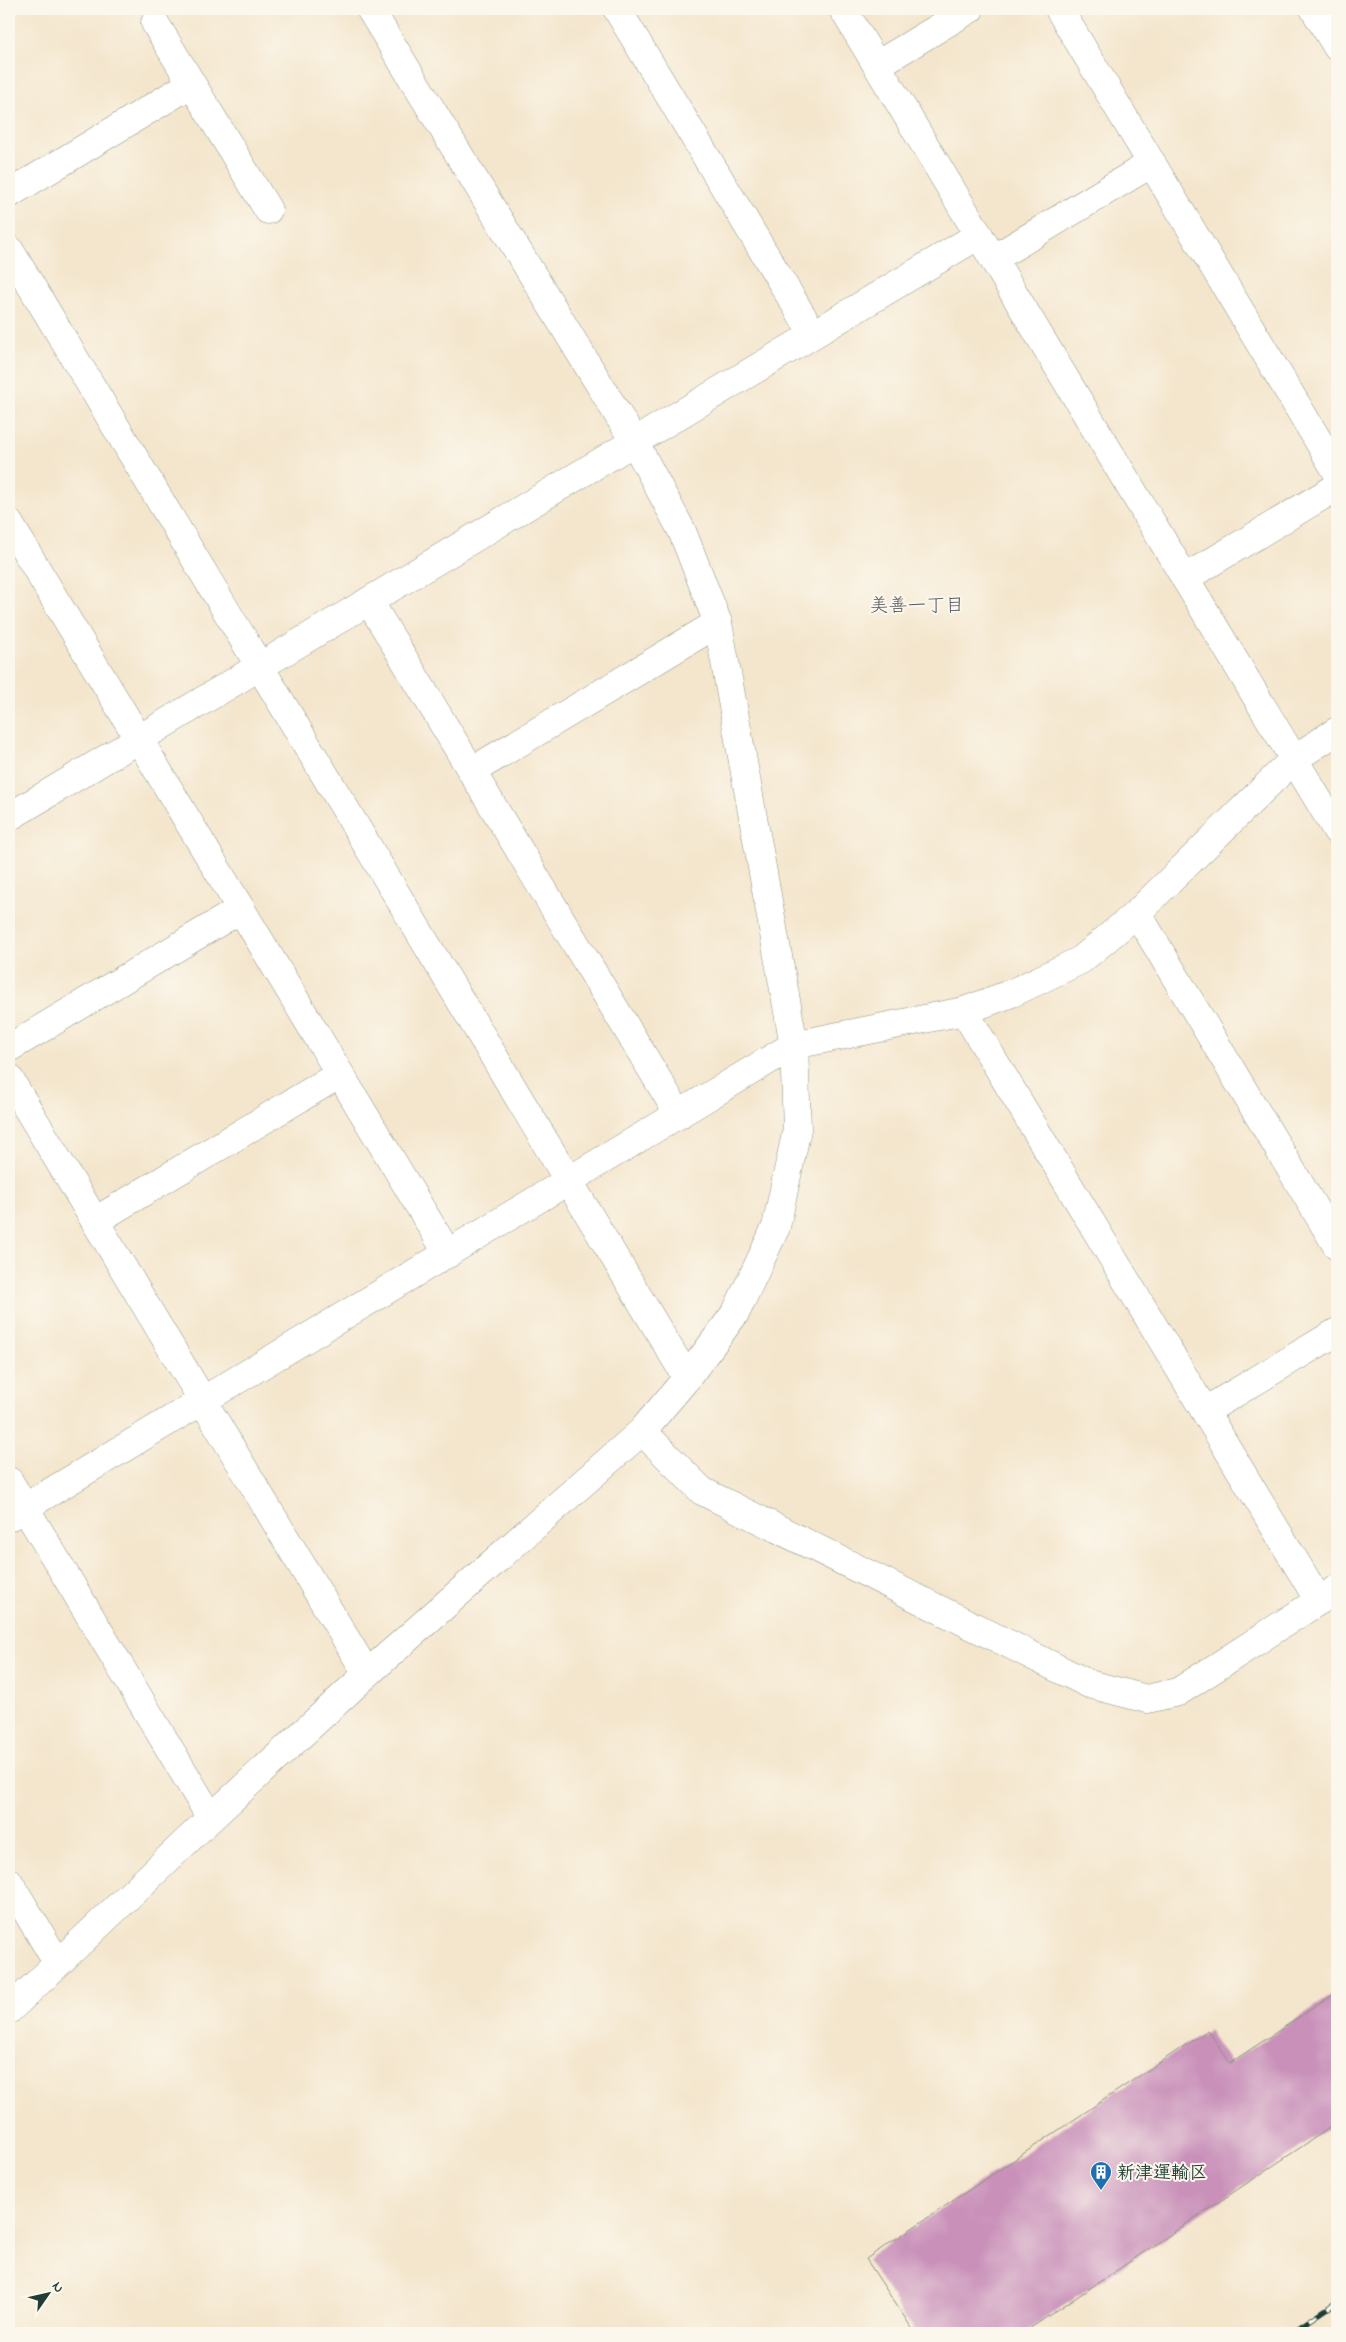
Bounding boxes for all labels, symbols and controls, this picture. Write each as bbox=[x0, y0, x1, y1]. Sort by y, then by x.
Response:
district label: 美善一丁目 bbox=[869, 593, 965, 620]
building icon: 新津運輸区 bbox=[1089, 2160, 1113, 2191]
place label: 新津運輸区 bbox=[1117, 2161, 1207, 2187]
north arrow bbox=[22, 2270, 72, 2320]
text: N bbox=[46, 2278, 69, 2297]

